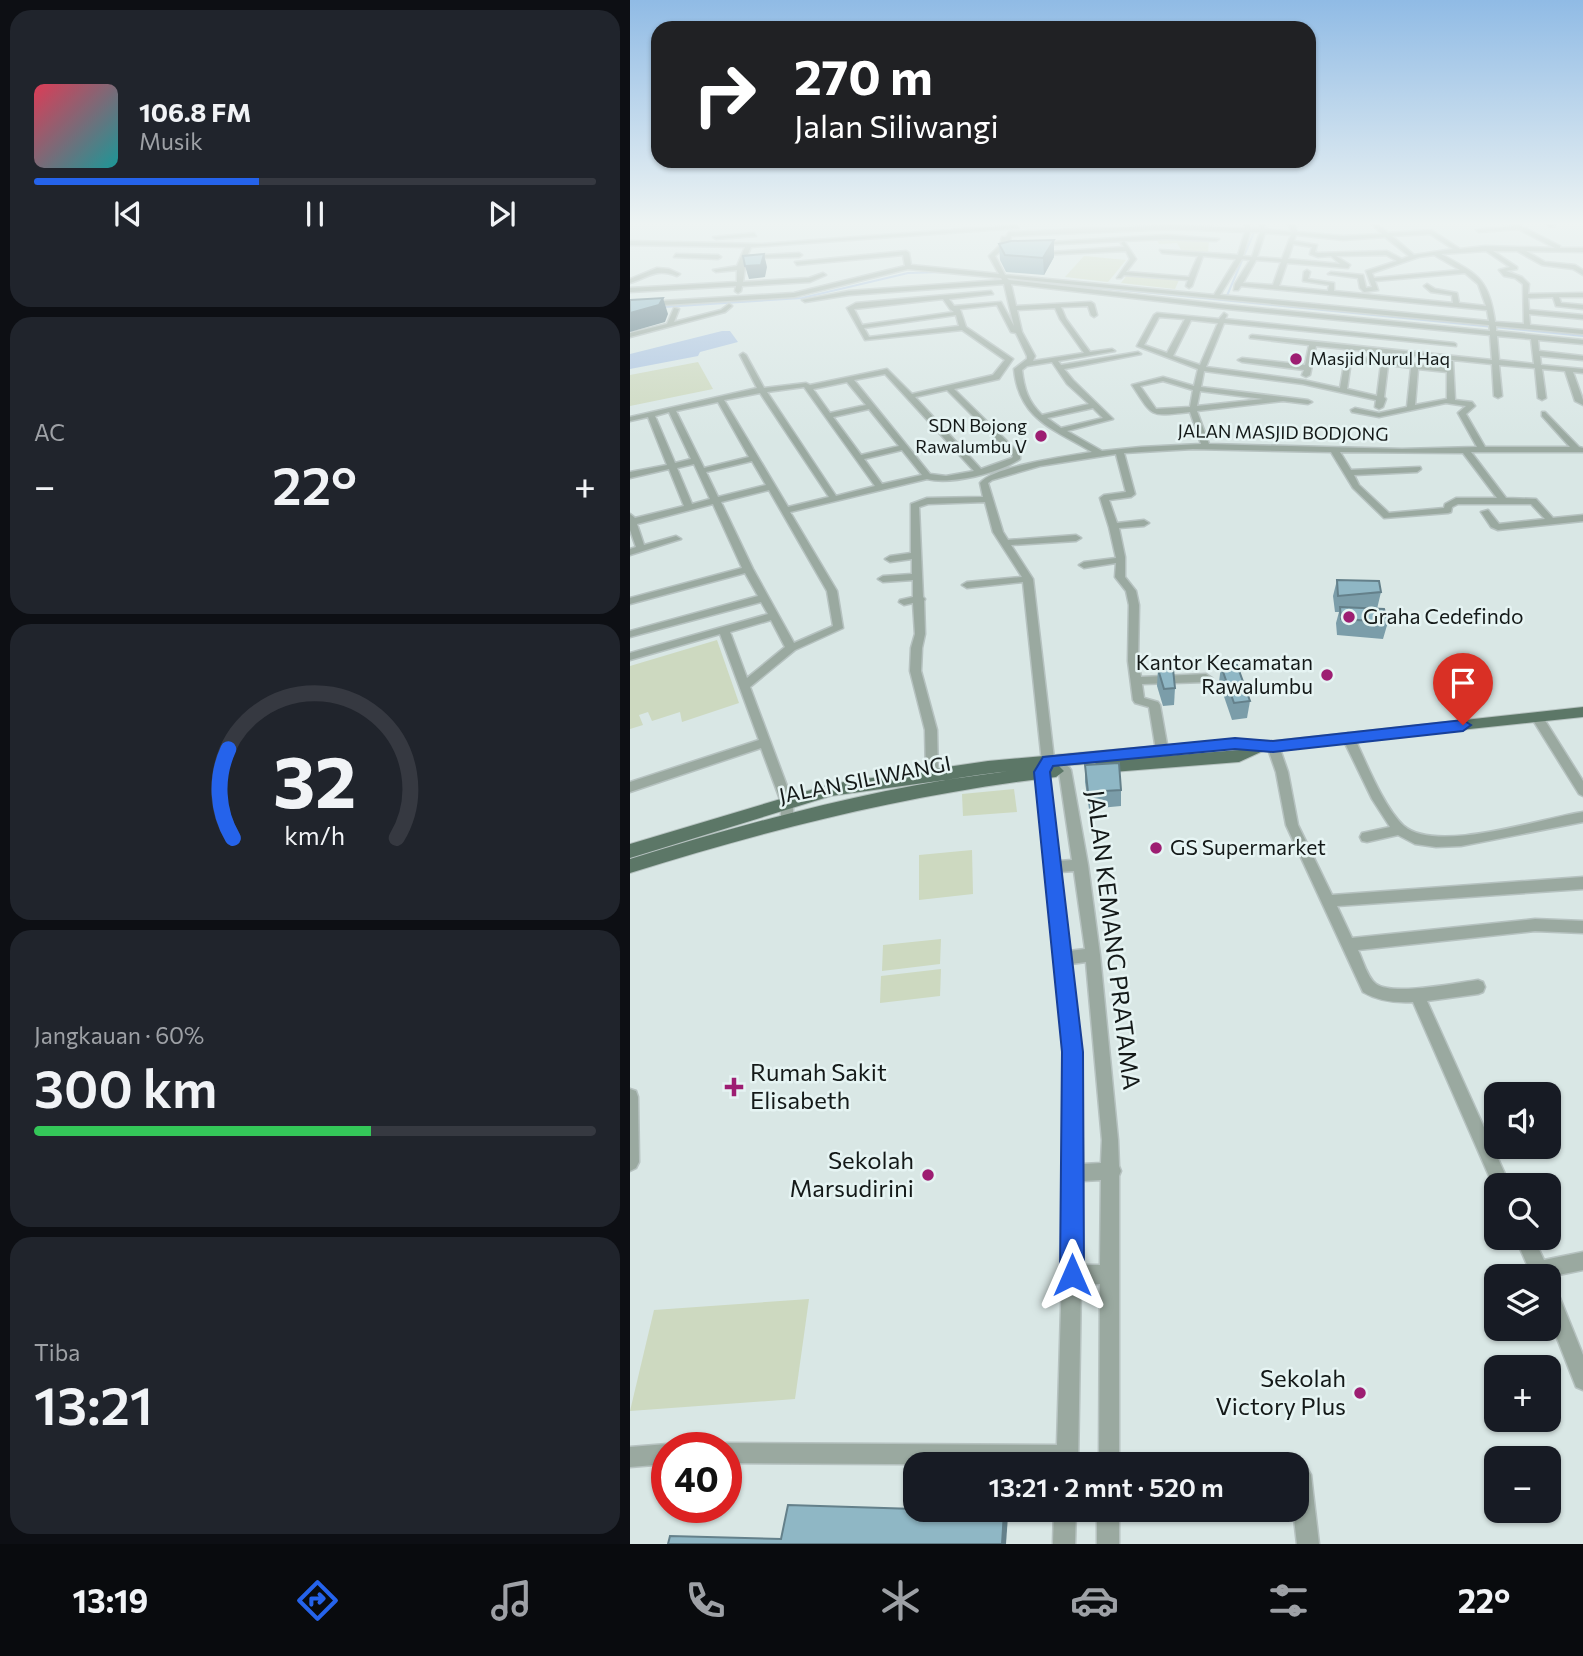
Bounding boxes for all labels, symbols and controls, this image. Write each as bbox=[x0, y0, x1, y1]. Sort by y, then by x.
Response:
text: 270 m bbox=[794, 45, 933, 105]
icon: right bbox=[679, 49, 770, 140]
text: 106.8 FM bbox=[139, 96, 251, 127]
text: Jalan Siliwangi bbox=[794, 105, 999, 145]
text: Musik bbox=[139, 127, 203, 155]
icon: previous bbox=[109, 195, 147, 233]
icon: pause bbox=[296, 195, 334, 233]
icon: next bbox=[483, 195, 521, 233]
place label: Masjid Nurul Haq bbox=[1310, 347, 1450, 369]
marker: Masjid Nurul Haq bbox=[1288, 351, 1304, 367]
place label: SDN Bojong Rawalumbu V bbox=[915, 414, 1027, 457]
text: AC bbox=[34, 418, 65, 446]
street label: JALAN MASJID BODJONG bbox=[1177, 419, 1389, 445]
marker: SDN Bojong Rawalumbu V bbox=[1033, 428, 1049, 444]
text: 22° bbox=[272, 452, 357, 516]
text: − bbox=[34, 461, 56, 508]
text: + bbox=[574, 461, 596, 508]
place label: Graha Cedefindo bbox=[1363, 603, 1524, 628]
marker: Graha Cedefindo bbox=[1341, 609, 1357, 625]
place label: Kantor Kecamatan Rawalumbu bbox=[1136, 649, 1313, 698]
pin bbox=[1433, 653, 1493, 725]
icon: arrive bbox=[1444, 664, 1482, 702]
marker: Kantor Kecamatan Rawalumbu bbox=[1319, 667, 1335, 683]
text: 32 bbox=[273, 734, 357, 823]
street label: JALAN SILIWANGI bbox=[777, 750, 953, 807]
street label: JALAN KEMANG PRATAMA bbox=[1082, 788, 1147, 1091]
text: km/h bbox=[285, 820, 345, 850]
place label: GS Supermarket bbox=[1170, 834, 1326, 859]
marker: GS Supermarket bbox=[1148, 840, 1164, 856]
text: Jangkauan · 60% bbox=[34, 1021, 204, 1049]
text: 300 km bbox=[34, 1055, 217, 1119]
place label: Rumah Sakit Elisabeth bbox=[750, 1057, 887, 1114]
marker: Rumah Sakit Elisabeth bbox=[724, 1077, 744, 1097]
map controls bbox=[1484, 1082, 1561, 1523]
button: sound bbox=[1484, 1082, 1561, 1159]
place label: Sekolah Marsudirini bbox=[790, 1145, 914, 1202]
marker: Sekolah Marsudirini bbox=[920, 1167, 936, 1183]
button: search bbox=[1484, 1173, 1561, 1250]
position arrow bbox=[1035, 1238, 1109, 1312]
button: layers bbox=[1484, 1264, 1561, 1341]
text: Tiba bbox=[34, 1338, 80, 1366]
button: + bbox=[1484, 1355, 1561, 1432]
place label: Sekolah Victory Plus bbox=[1215, 1363, 1346, 1420]
text: 13:21 bbox=[34, 1372, 153, 1436]
marker: Sekolah Victory Plus bbox=[1352, 1385, 1368, 1401]
speed limit sign: 40 bbox=[651, 1432, 742, 1523]
button: − bbox=[1484, 1446, 1561, 1523]
text: 13:21 · 2 mnt · 520 m bbox=[988, 1471, 1224, 1502]
icon: directions bbox=[293, 1576, 342, 1625]
icon: music bbox=[487, 1576, 536, 1625]
icon: phone bbox=[681, 1576, 730, 1625]
icon: climate bbox=[876, 1576, 925, 1625]
icon: car bbox=[1070, 1576, 1119, 1625]
icon: filters bbox=[1264, 1576, 1313, 1625]
text: 13:19 bbox=[73, 1580, 148, 1620]
text: 22° bbox=[1458, 1580, 1510, 1620]

